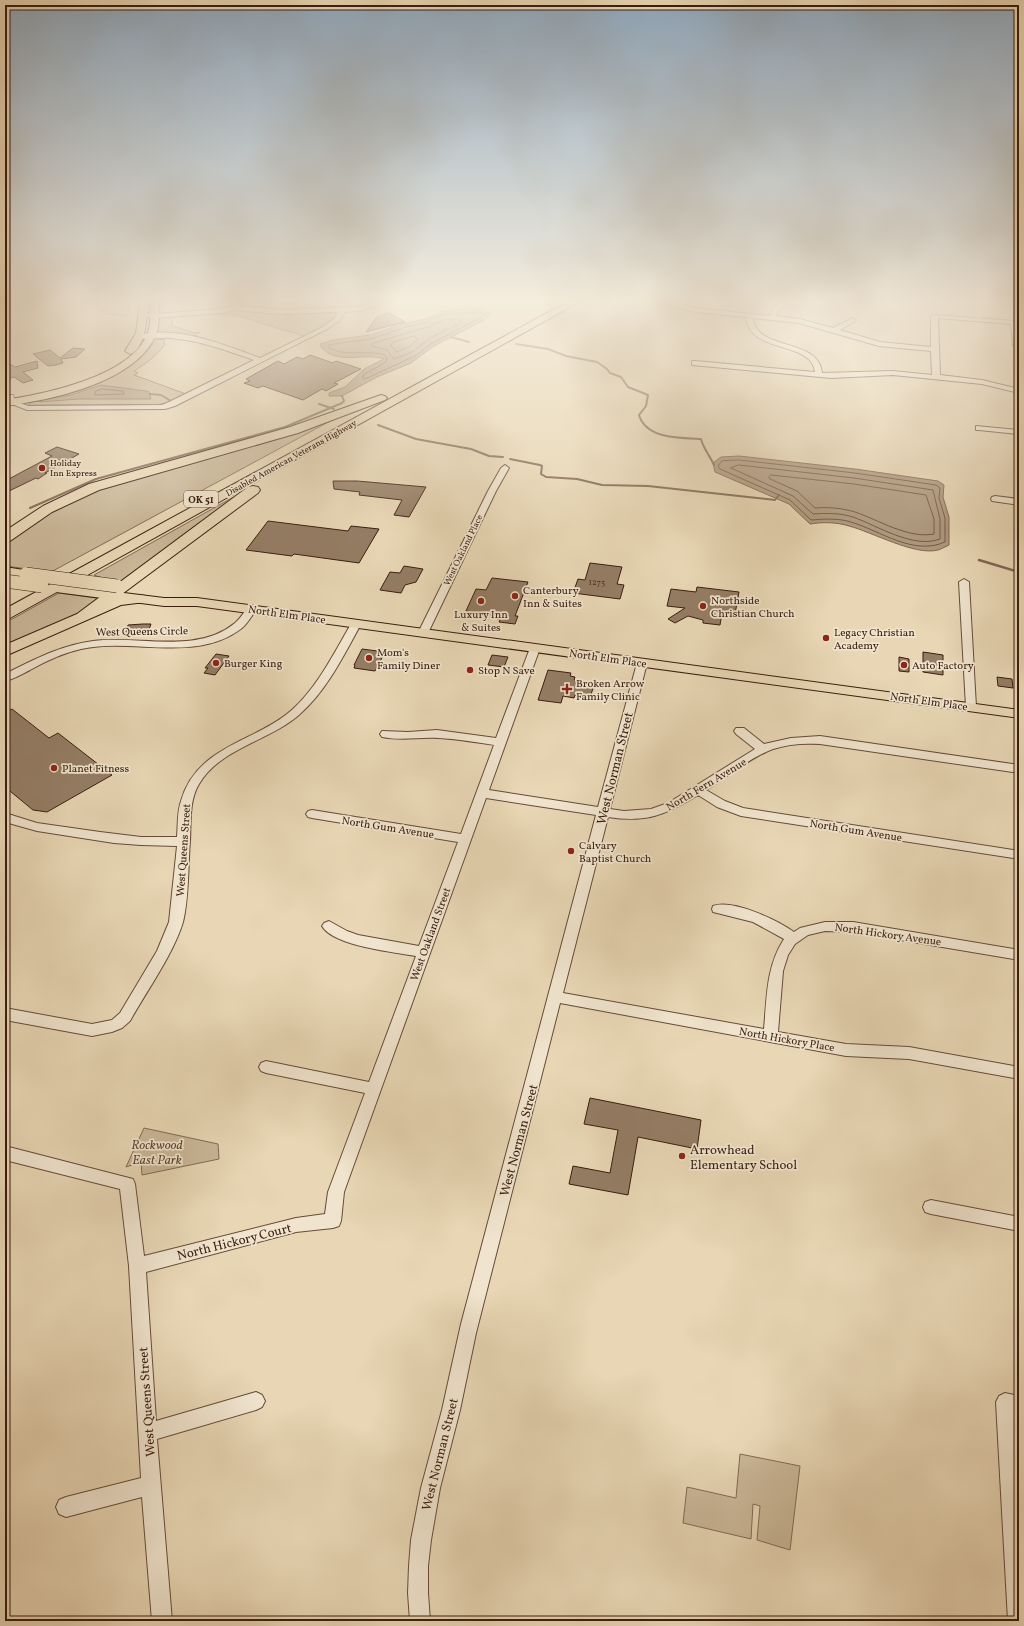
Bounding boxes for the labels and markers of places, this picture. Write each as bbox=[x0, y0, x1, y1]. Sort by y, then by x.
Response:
place label: Holiday Inn Express bbox=[50, 457, 97, 480]
marker: Holiday Inn Express bbox=[37, 463, 47, 473]
place label: Canterbury Inn & Suites bbox=[523, 584, 582, 612]
marker: Canterbury Inn & Suites bbox=[510, 591, 520, 601]
place label: Northside Christian Church bbox=[711, 594, 795, 622]
marker: Luxury Inn & Suites bbox=[476, 596, 486, 606]
marker: Northside Christian Church bbox=[698, 601, 708, 611]
place label: Luxury Inn & Suites bbox=[454, 608, 508, 636]
place label: Legacy Christian Academy bbox=[834, 626, 915, 654]
marker: Legacy Christian Academy bbox=[821, 633, 831, 643]
place label: Mom's Family Diner bbox=[377, 646, 440, 674]
marker: Mom's Family Diner bbox=[364, 653, 374, 663]
place label: Burger King bbox=[224, 657, 283, 672]
marker: Burger King bbox=[211, 658, 221, 668]
place label: Auto Factory bbox=[912, 659, 974, 674]
marker: Auto Factory bbox=[899, 660, 909, 670]
place label: Stop N Save bbox=[478, 664, 535, 679]
marker: Stop N Save bbox=[465, 665, 475, 675]
place label: Broken Arrow Family Clinic bbox=[576, 677, 645, 705]
marker: Broken Arrow Family Clinic bbox=[561, 683, 573, 695]
place label: Planet Fitness bbox=[62, 762, 130, 777]
marker: Planet Fitness bbox=[49, 763, 59, 773]
place label: Calvary Baptist Church bbox=[579, 839, 652, 867]
marker: Calvary Baptist Church bbox=[566, 846, 576, 856]
place label: Arrowhead Elementary School bbox=[690, 1142, 797, 1175]
marker: Arrowhead Elementary School bbox=[677, 1151, 687, 1161]

